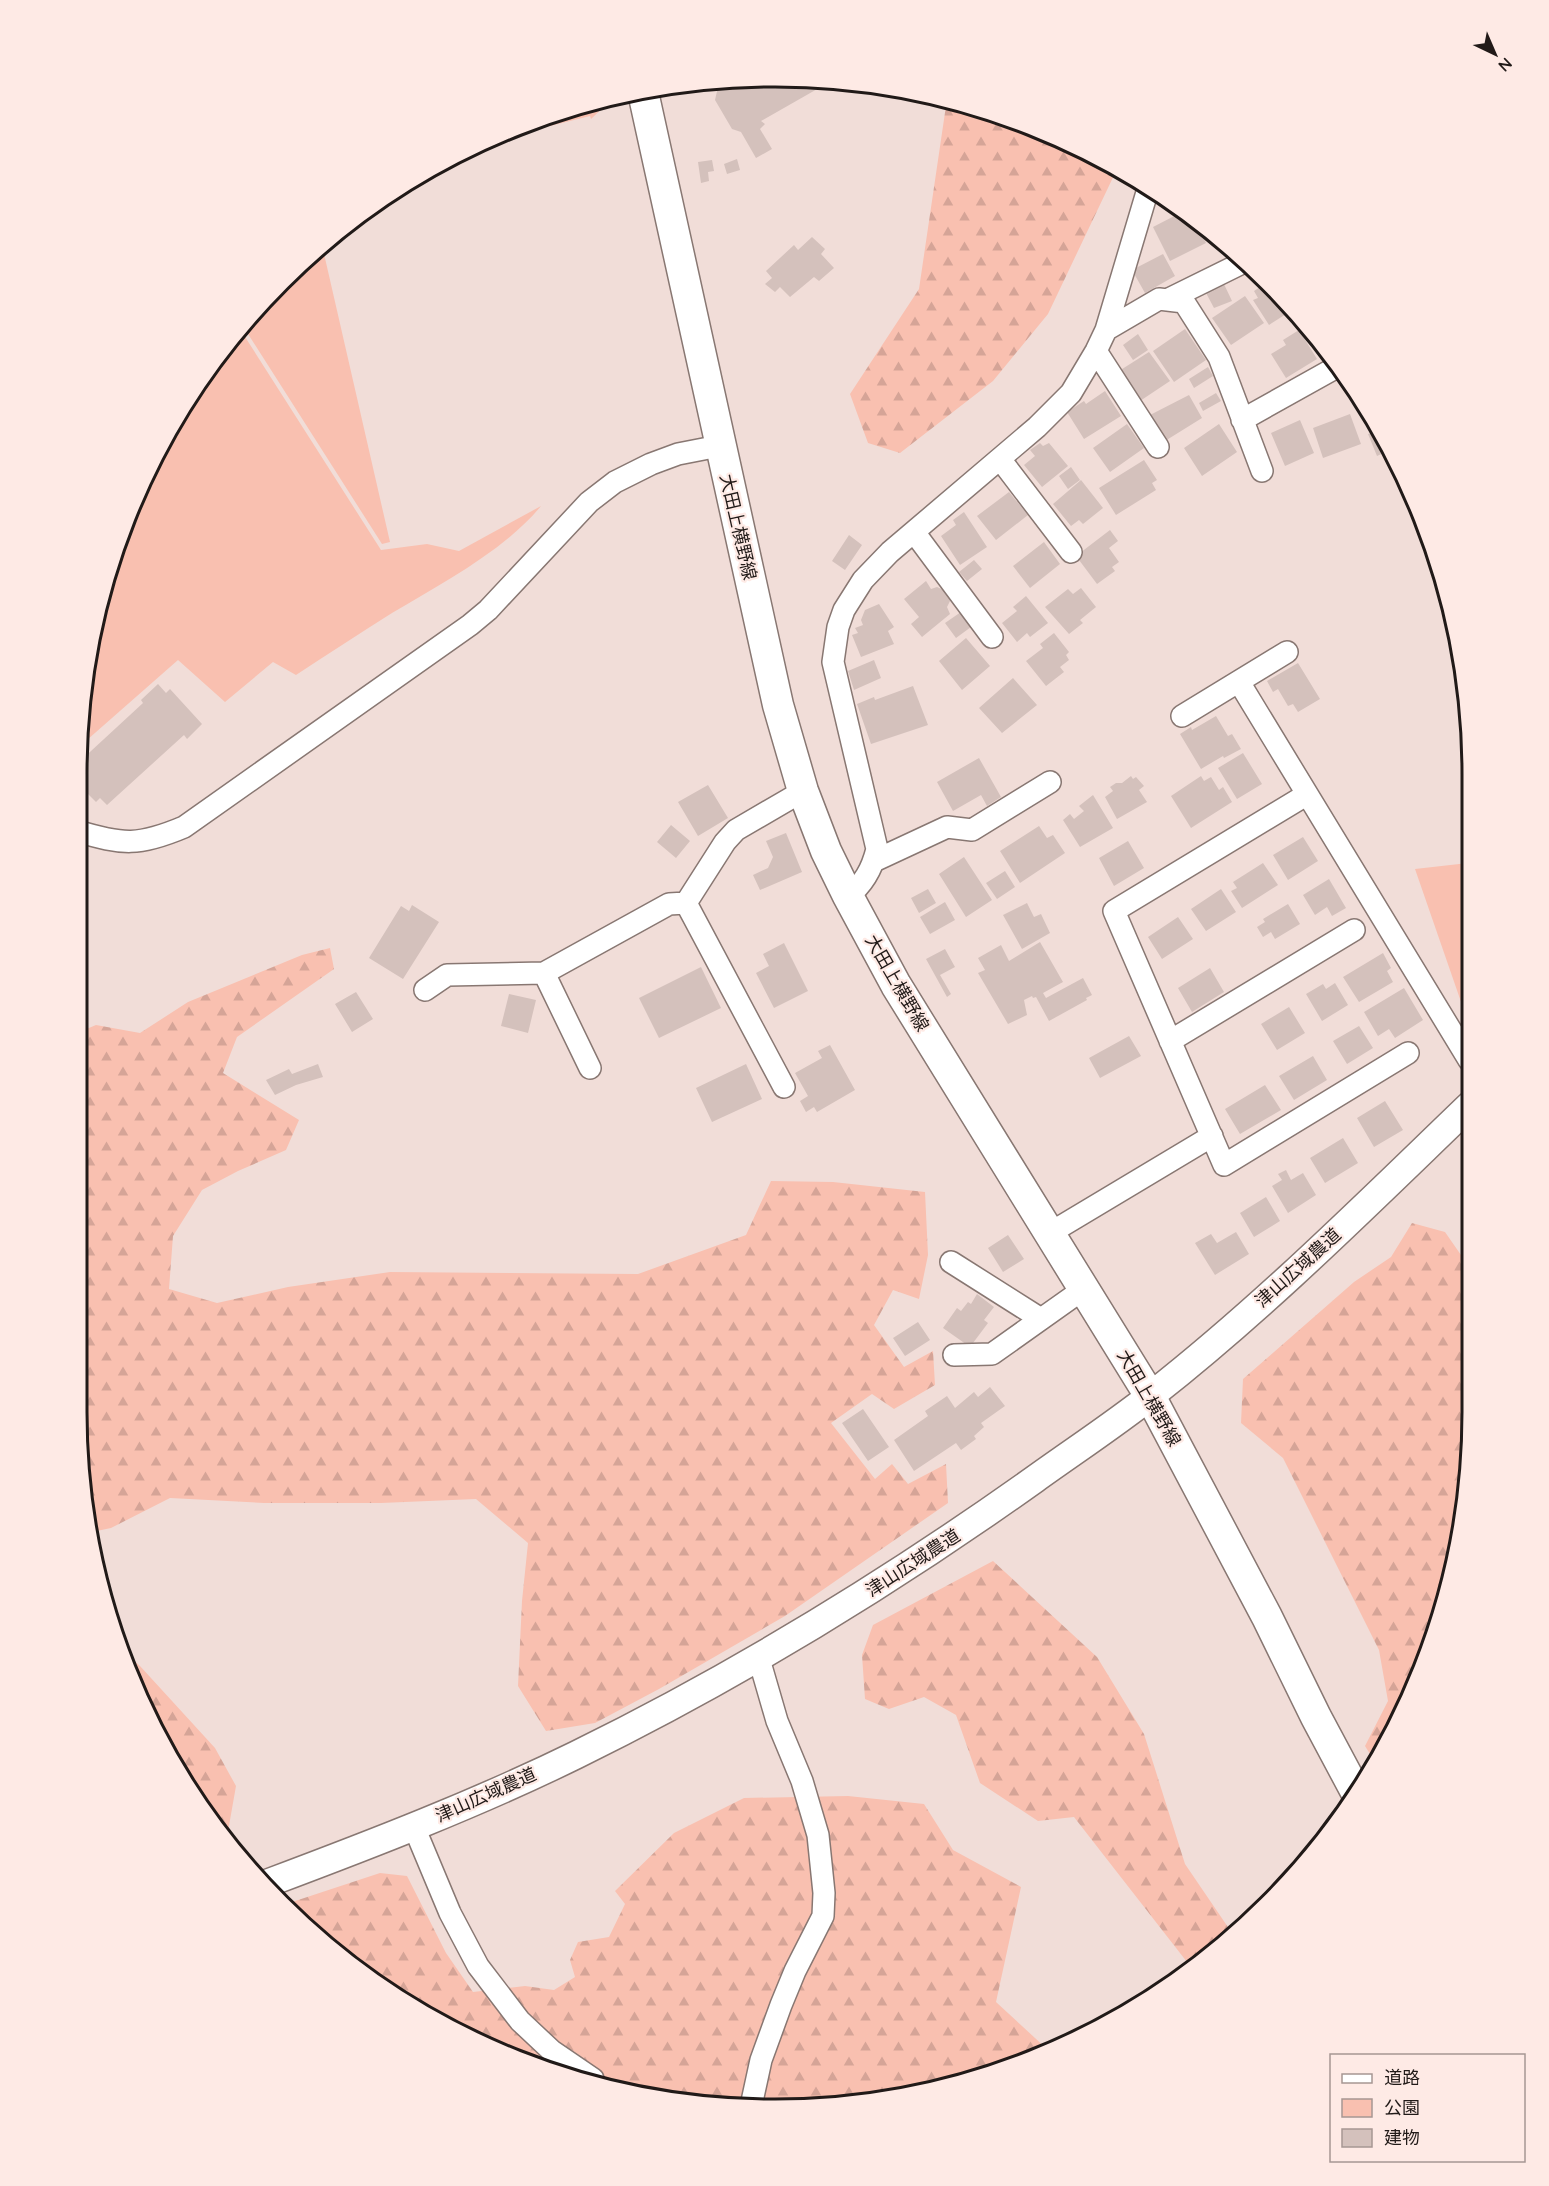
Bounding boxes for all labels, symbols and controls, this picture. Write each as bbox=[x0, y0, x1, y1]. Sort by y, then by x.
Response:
north arrow bbox=[1465, 24, 1525, 84]
text: N bbox=[1494, 54, 1517, 76]
street label: 大田上横野線 bbox=[715, 472, 762, 582]
street label: 大田上横野線 bbox=[860, 930, 934, 1035]
street label: 津山広域農道 bbox=[1250, 1223, 1345, 1312]
street label: 大田上横野線 bbox=[1112, 1345, 1186, 1450]
street label: 津山広域農道 bbox=[861, 1524, 964, 1602]
street label: 津山広域農道 bbox=[432, 1762, 540, 1827]
legend bbox=[1330, 2054, 1525, 2162]
text: 道路 bbox=[1384, 2066, 1420, 2089]
text: 公園 bbox=[1384, 2096, 1420, 2119]
text: 建物 bbox=[1384, 2126, 1420, 2149]

